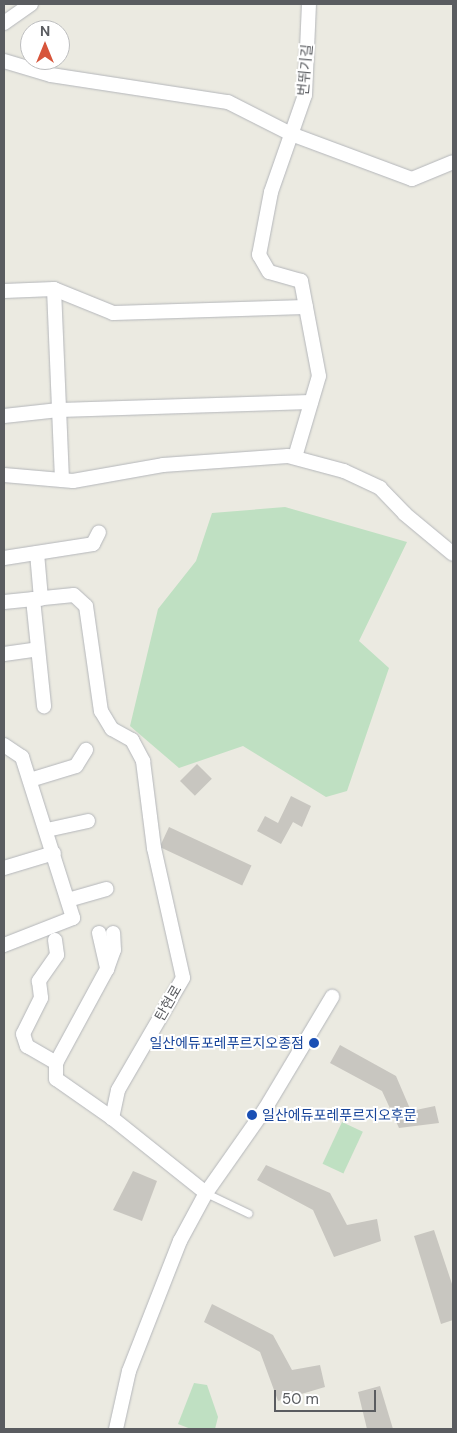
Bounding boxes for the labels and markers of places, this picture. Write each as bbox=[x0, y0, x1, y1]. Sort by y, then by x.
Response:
place label: 일산에듀포레푸르지오종점 bbox=[149, 1035, 304, 1051]
marker: 일산에듀포레푸르지오종점 bbox=[308, 1037, 320, 1049]
place label: 일산에듀포레푸르지오후문 bbox=[262, 1107, 417, 1123]
marker: 일산에듀포레푸르지오후문 bbox=[246, 1109, 258, 1121]

